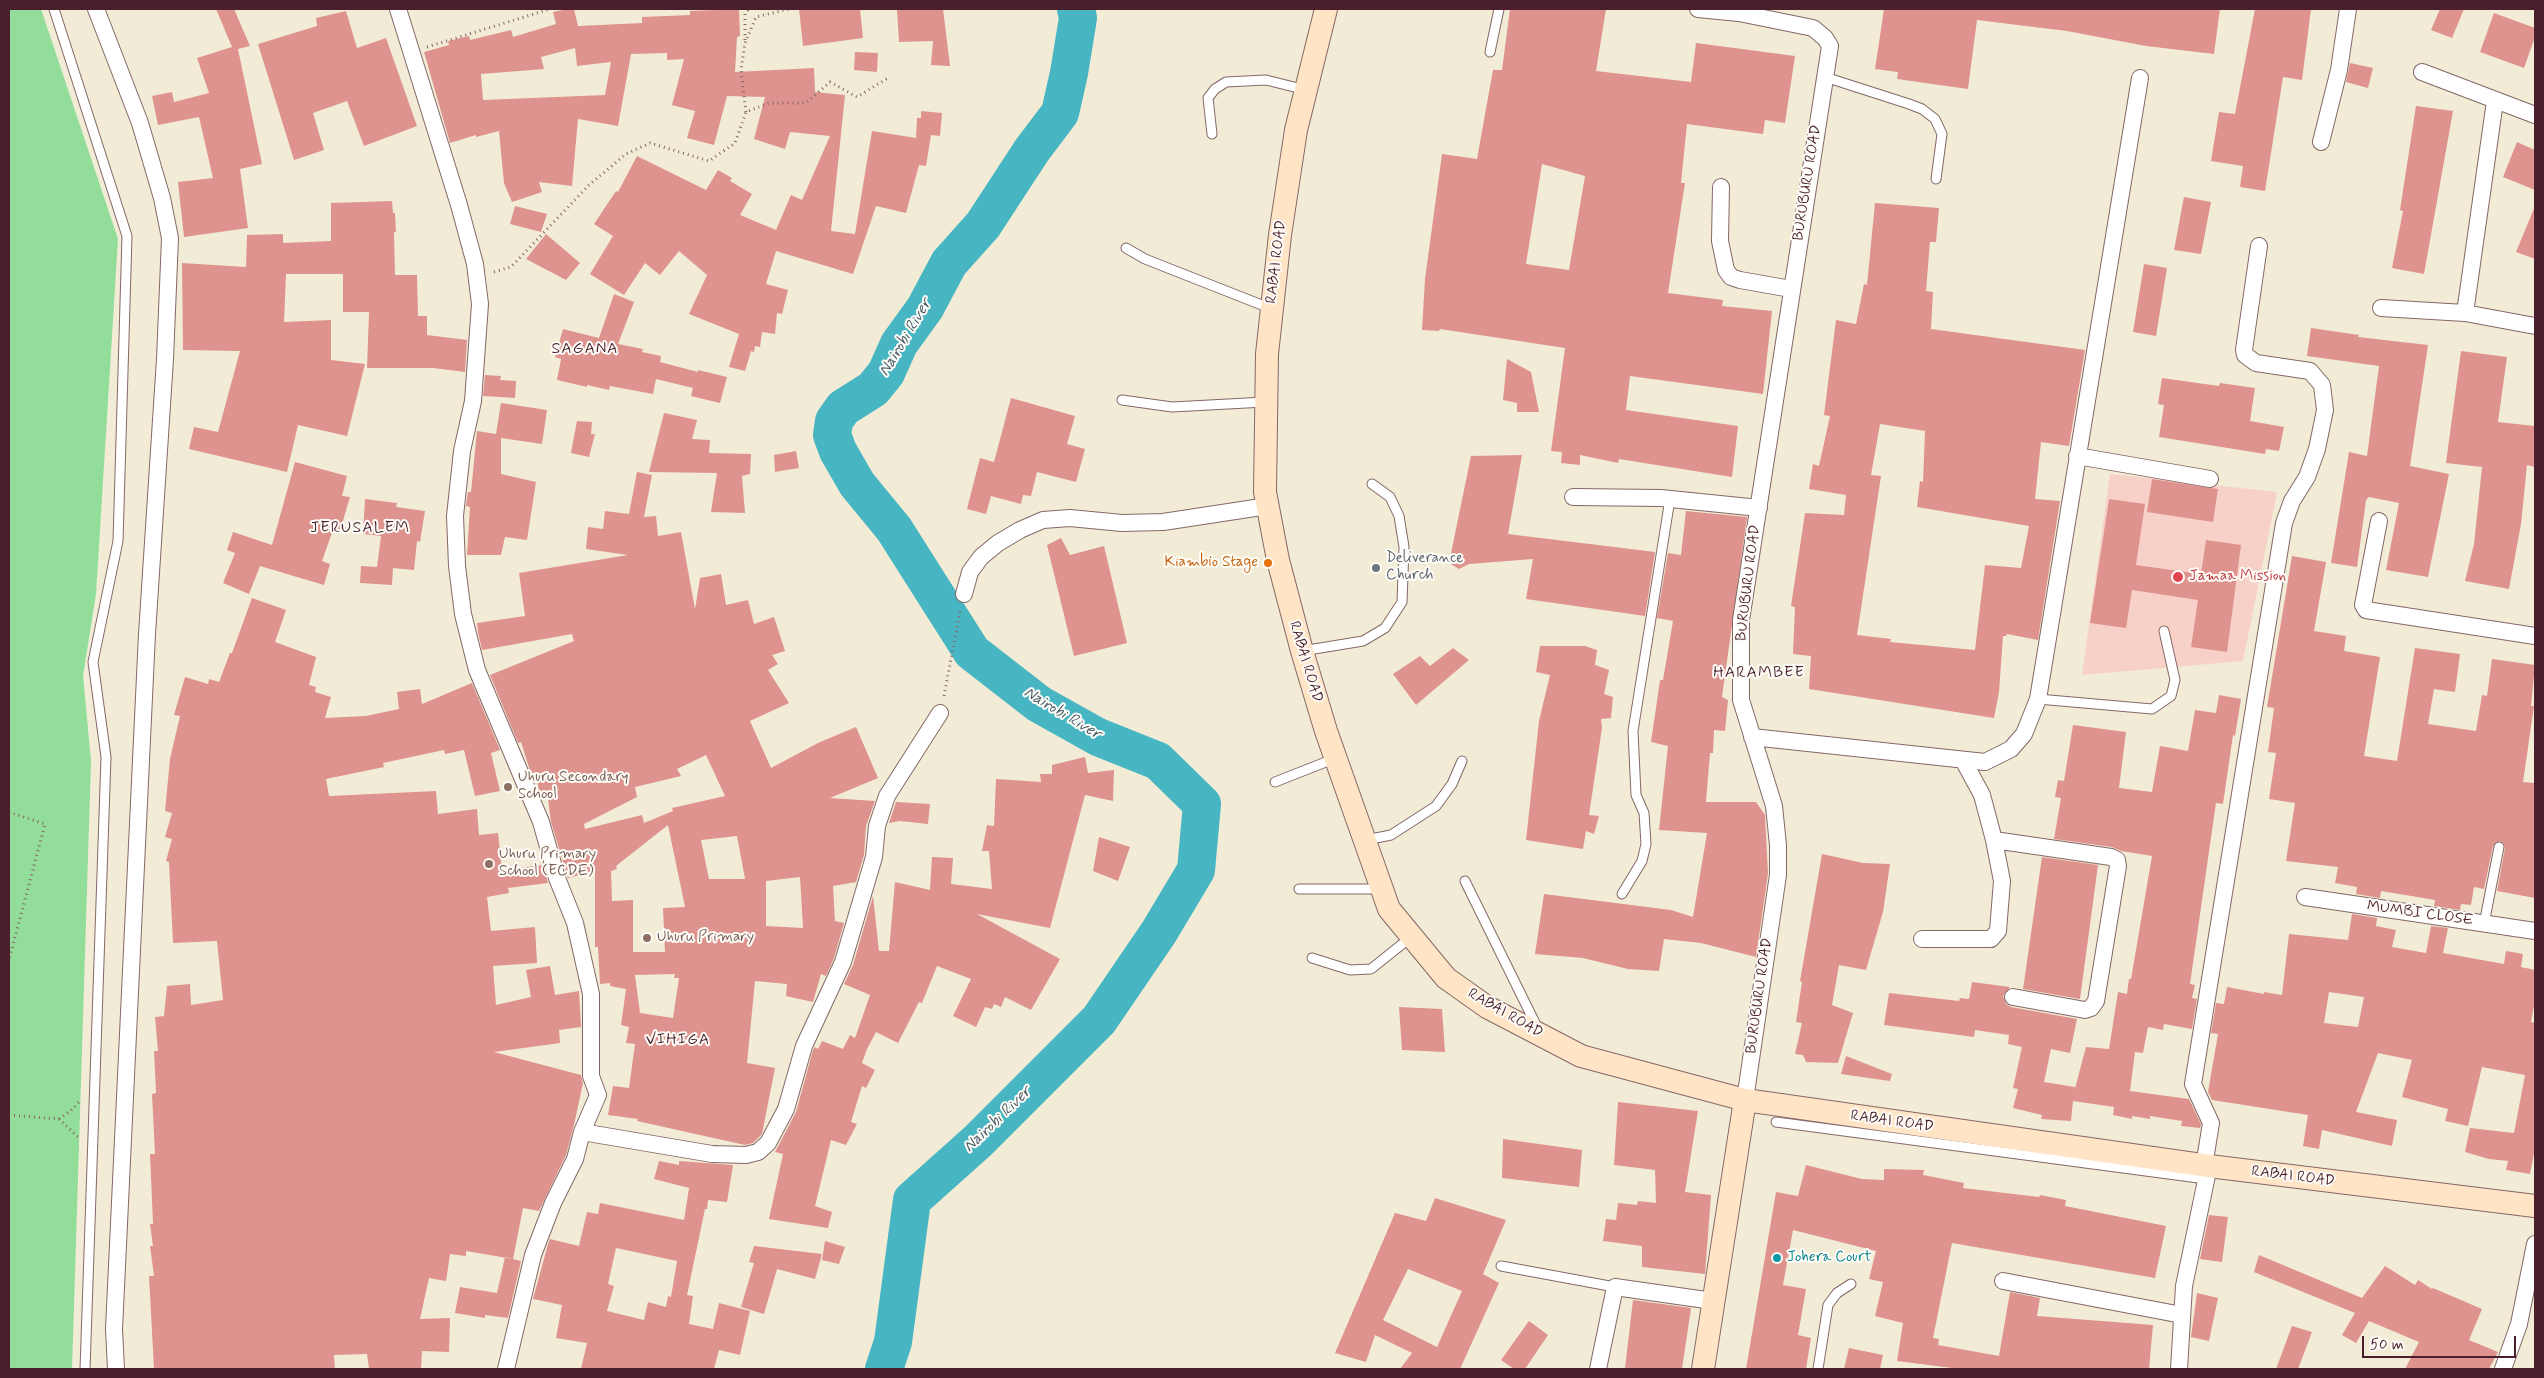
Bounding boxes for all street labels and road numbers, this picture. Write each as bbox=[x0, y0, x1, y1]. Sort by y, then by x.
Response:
street label: BURUBURU ROAD bbox=[1790, 124, 1826, 242]
street label: RABAI ROAD bbox=[1263, 219, 1291, 305]
street label: BURUBURU ROAD bbox=[1733, 524, 1765, 642]
street label: RABAI ROAD bbox=[1284, 619, 1326, 705]
street label: MUMBI CLOSE bbox=[2366, 898, 2474, 930]
street label: BURUBURU ROAD bbox=[1743, 937, 1777, 1055]
street label: RABAI ROAD bbox=[1464, 985, 1546, 1043]
street label: RABAI ROAD bbox=[1849, 1107, 1935, 1137]
street label: RABAI ROAD bbox=[2250, 1163, 2336, 1191]

